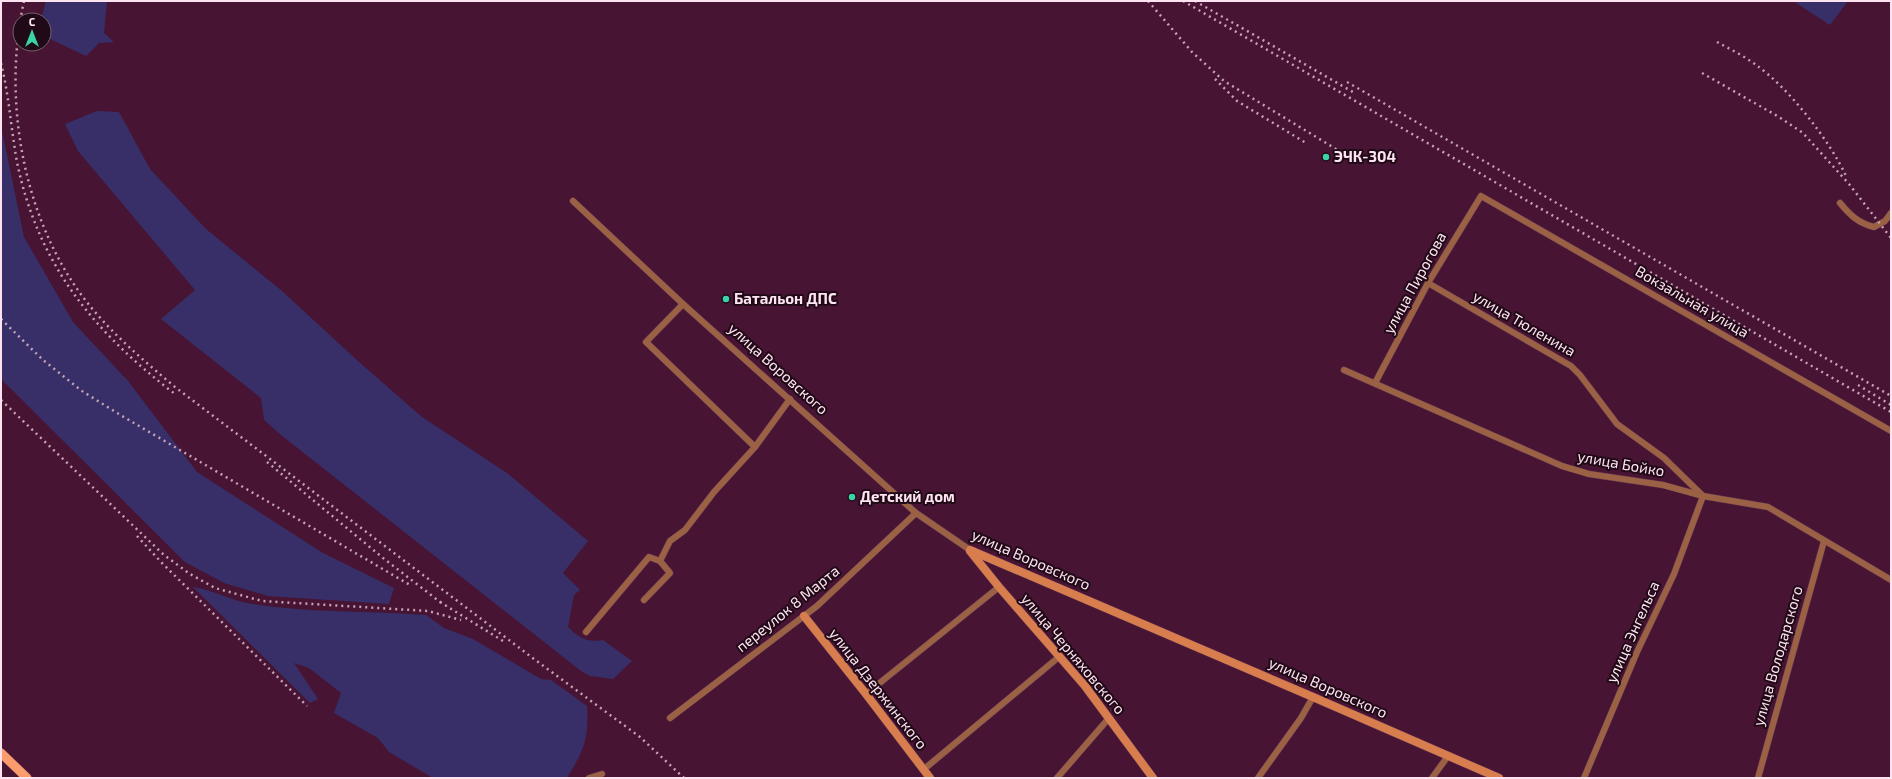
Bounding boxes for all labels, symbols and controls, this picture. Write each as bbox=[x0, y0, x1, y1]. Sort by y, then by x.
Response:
north arrow bbox=[12, 12, 52, 52]
text: С bbox=[29, 15, 36, 28]
place label: ЭЧК-304 bbox=[1334, 147, 1397, 165]
marker: ЭЧК-304 bbox=[1321, 152, 1331, 162]
street label: улица Пирогова bbox=[1379, 229, 1450, 337]
street label: Вокзальная улица bbox=[1632, 261, 1753, 342]
street label: улица Тюленина bbox=[1469, 286, 1579, 361]
place label: Батальон ДПС bbox=[734, 289, 837, 307]
marker: Батальон ДПС bbox=[721, 294, 731, 304]
street label: улица Воровского bbox=[724, 319, 832, 419]
street label: улица Бойко bbox=[1576, 446, 1666, 481]
place label: Детский дом bbox=[860, 487, 955, 505]
marker: Детский дом bbox=[847, 492, 857, 502]
street label: улица Воровского bbox=[969, 525, 1094, 594]
street label: переулок 8 Марта bbox=[732, 561, 843, 656]
street label: улица Энгельса bbox=[1602, 578, 1663, 686]
street label: улица Володарского bbox=[1748, 584, 1807, 728]
street label: улица Черняховского bbox=[1017, 589, 1130, 718]
street label: улица Дзержинского bbox=[825, 624, 932, 753]
street label: улица Воровского bbox=[1266, 653, 1391, 722]

